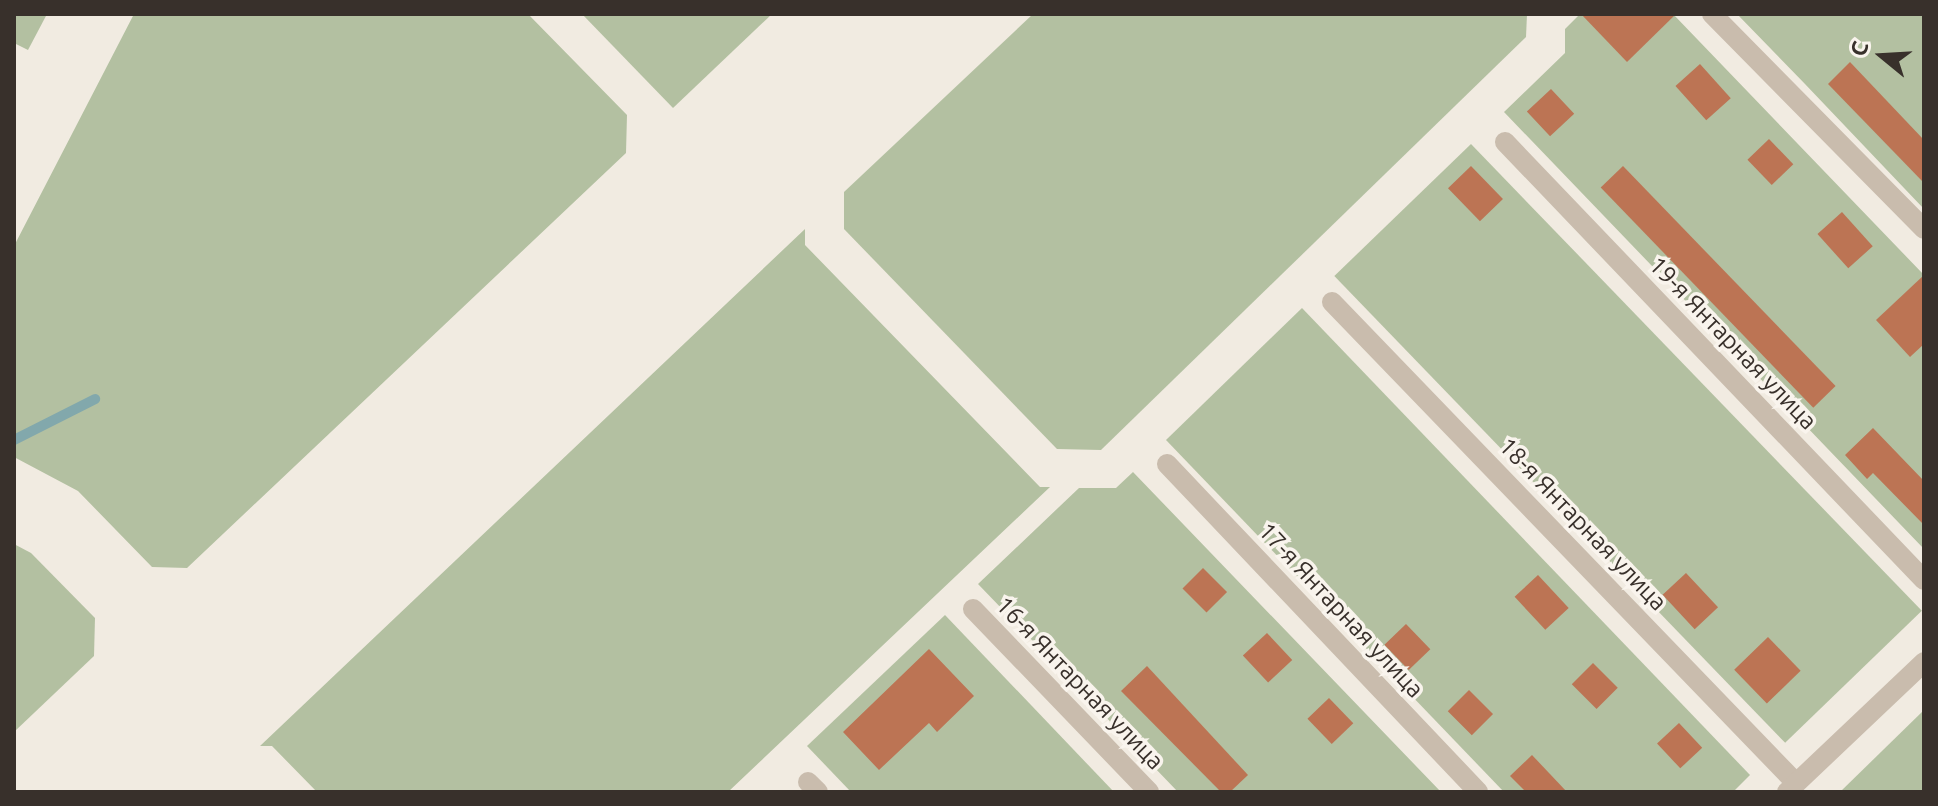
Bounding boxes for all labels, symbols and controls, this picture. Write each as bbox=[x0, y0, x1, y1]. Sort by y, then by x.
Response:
north arrow bbox=[1842, 16, 1922, 96]
text: С bbox=[1845, 38, 1873, 59]
street label: 19-я Янтарная улица bbox=[1643, 251, 1823, 435]
street label: 18-я Янтарная улица bbox=[1493, 432, 1673, 616]
street label: 17-я Янтарная улица bbox=[1252, 516, 1430, 704]
street label: 16-я Янтарная улица bbox=[990, 591, 1170, 775]

